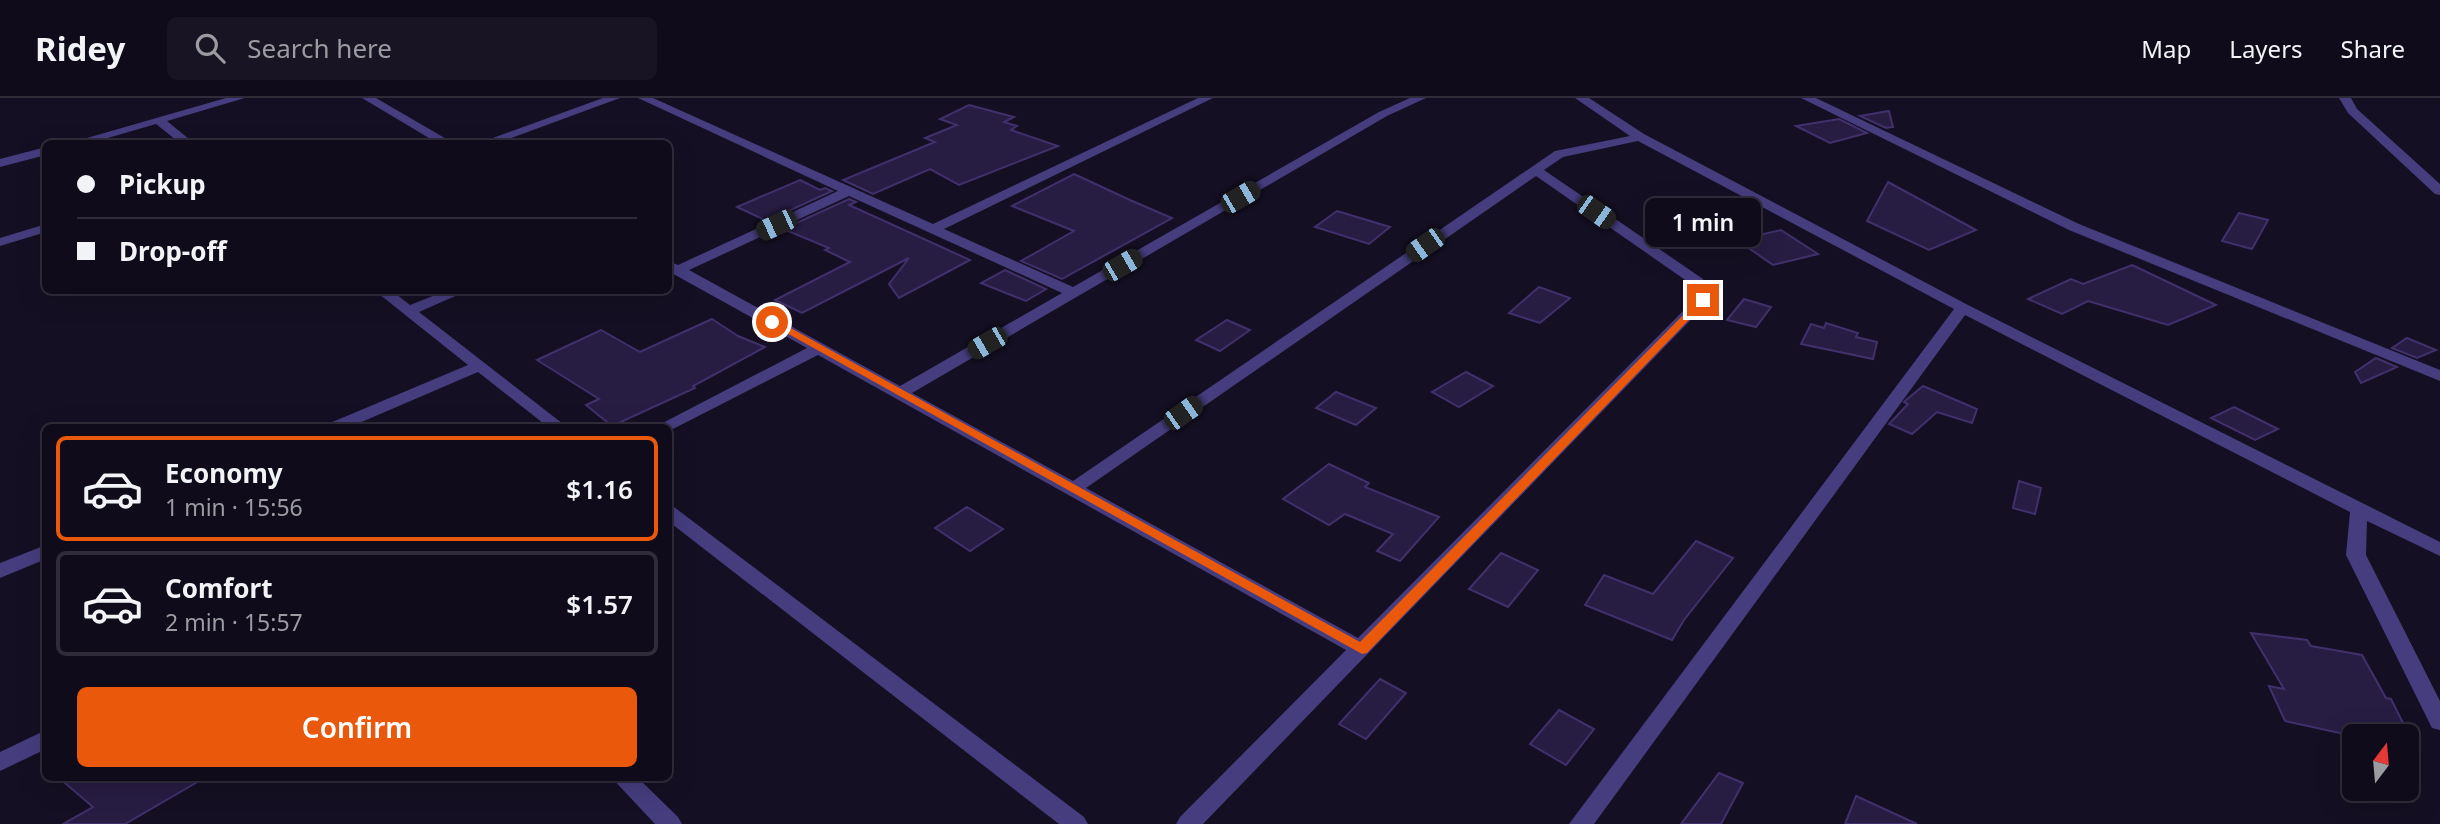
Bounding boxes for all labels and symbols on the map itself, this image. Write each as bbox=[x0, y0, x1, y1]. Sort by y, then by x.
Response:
car bbox=[1217, 177, 1264, 217]
car bbox=[1573, 191, 1620, 233]
callout: 1 min bbox=[1645, 198, 1761, 248]
car bbox=[753, 207, 800, 243]
car bbox=[1402, 224, 1449, 266]
car bbox=[1099, 245, 1146, 285]
route end bbox=[1687, 284, 1719, 316]
route start bbox=[756, 306, 788, 338]
car bbox=[964, 323, 1011, 363]
car bbox=[1160, 392, 1207, 434]
north arrow bbox=[2342, 724, 2418, 802]

